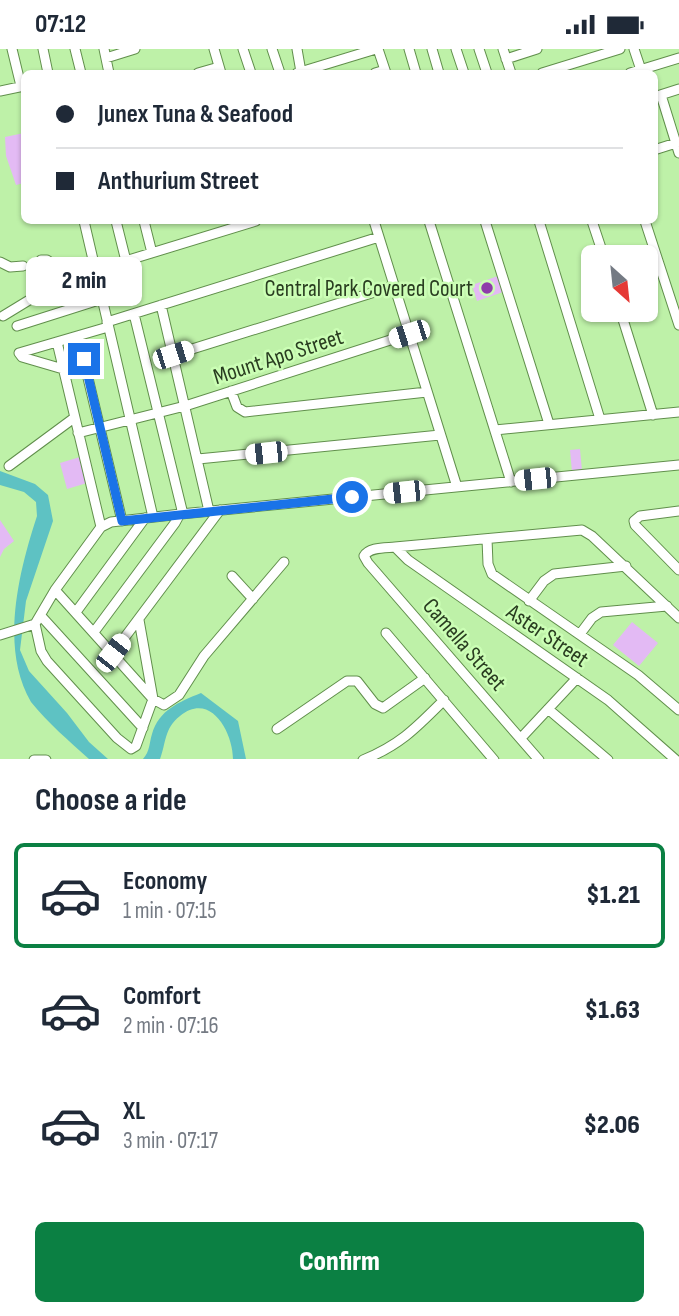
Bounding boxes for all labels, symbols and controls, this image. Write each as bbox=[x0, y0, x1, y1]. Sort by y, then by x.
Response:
text: 07:12 bbox=[35, 9, 86, 40]
text: Junex Tuna & Seafood bbox=[98, 99, 293, 130]
text: Anthurium Street bbox=[98, 166, 259, 197]
north arrow bbox=[581, 245, 658, 322]
map controls bbox=[581, 245, 658, 322]
callout: 2 min bbox=[26, 257, 142, 307]
text: 2 min bbox=[62, 267, 106, 295]
place label: Central Park Covered Court bbox=[264, 275, 473, 303]
marker: Central Park Covered Court bbox=[479, 280, 495, 296]
car bbox=[386, 318, 433, 350]
street label: Mount Apo Street bbox=[210, 323, 347, 391]
car bbox=[150, 339, 197, 371]
route end bbox=[68, 343, 100, 375]
car bbox=[245, 440, 288, 466]
car bbox=[514, 466, 557, 492]
car bbox=[383, 479, 426, 505]
route start bbox=[336, 481, 368, 513]
street label: Camella Street bbox=[417, 593, 512, 697]
street label: Aster Street bbox=[500, 598, 594, 673]
car bbox=[92, 630, 135, 676]
text: Choose a ride bbox=[35, 781, 187, 820]
icon: car bbox=[39, 864, 102, 927]
text: Economy bbox=[123, 866, 207, 897]
text: $1.21 bbox=[586, 880, 640, 911]
text: 1 min · 07:15 bbox=[123, 897, 216, 925]
icon: car bbox=[39, 979, 102, 1042]
text: Comfort bbox=[123, 981, 201, 1012]
text: $1.63 bbox=[585, 995, 640, 1026]
text: 2 min · 07:16 bbox=[123, 1012, 219, 1040]
icon: car bbox=[39, 1094, 102, 1157]
text: XL bbox=[123, 1096, 145, 1127]
text: $2.06 bbox=[584, 1110, 640, 1141]
text: 3 min · 07:17 bbox=[123, 1127, 218, 1155]
button: Confirm bbox=[35, 1222, 644, 1302]

